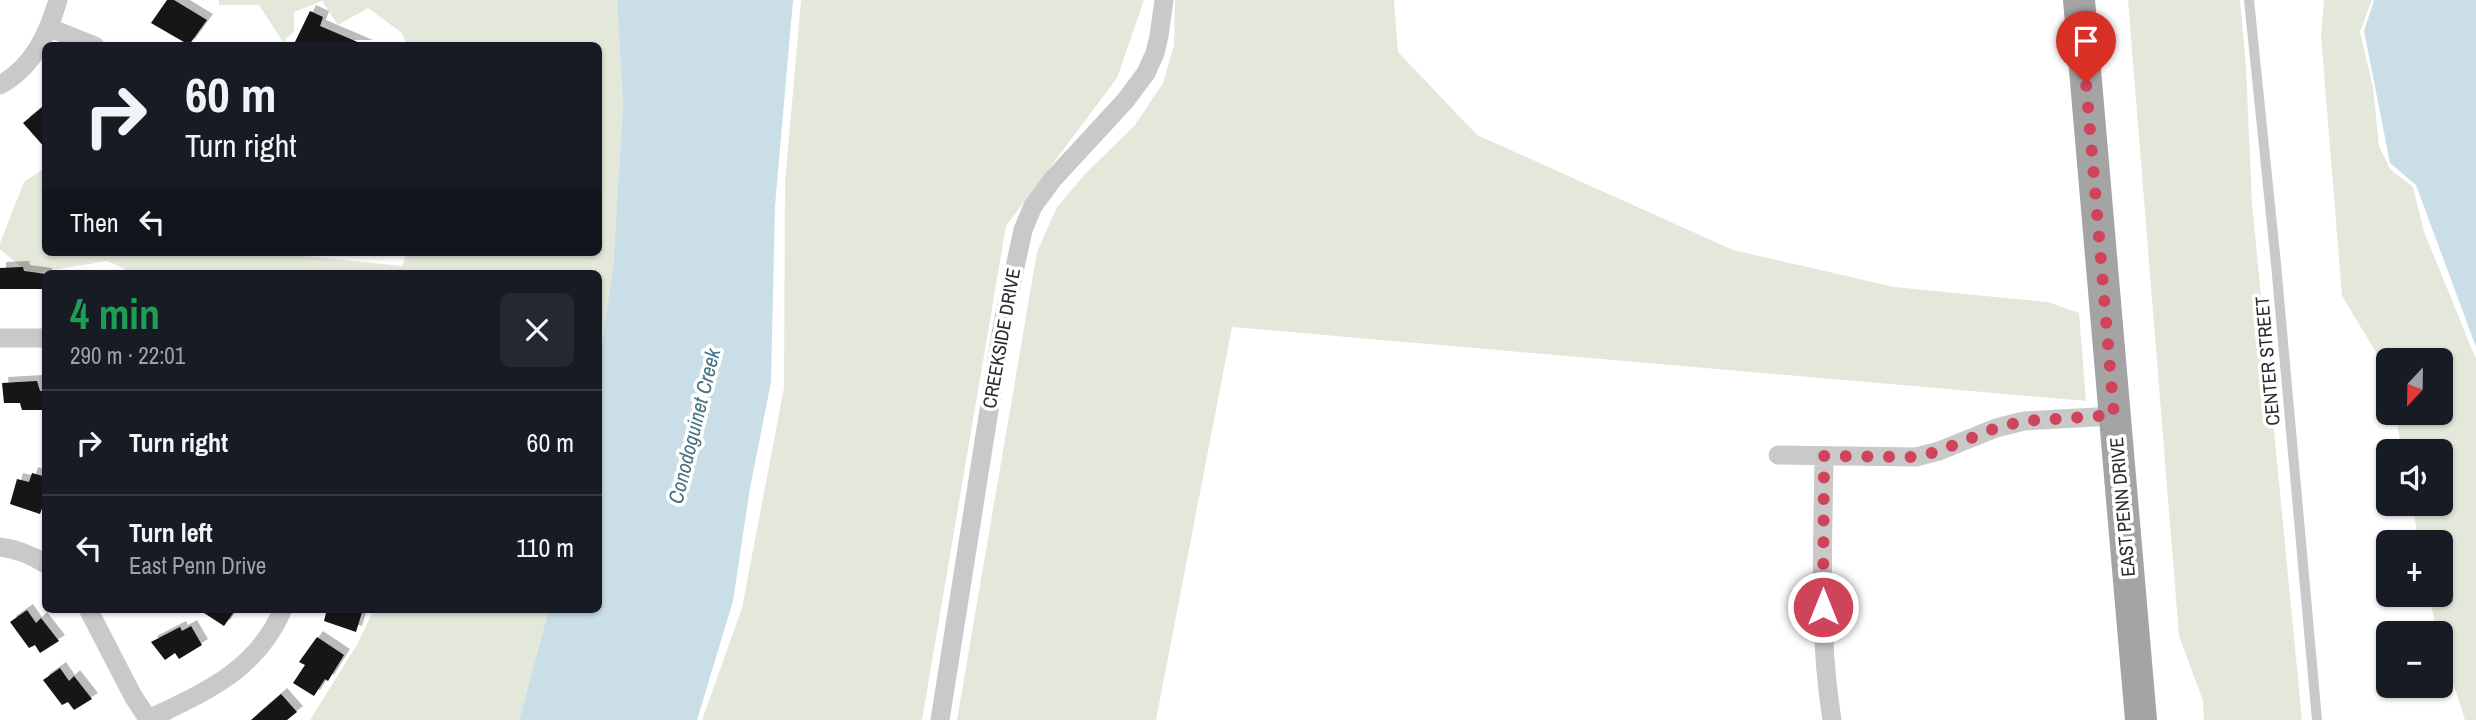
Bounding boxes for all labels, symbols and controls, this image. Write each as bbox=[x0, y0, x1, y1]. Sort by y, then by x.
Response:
pin bbox=[2056, 11, 2116, 83]
icon: arrive bbox=[2067, 22, 2105, 60]
text: 60 m bbox=[185, 61, 277, 127]
icon: right bbox=[70, 70, 161, 161]
text: Turn right bbox=[185, 124, 297, 167]
icon: left bbox=[133, 203, 171, 241]
text: Then bbox=[70, 205, 119, 240]
street label: CREEKSIDE DRIVE bbox=[976, 266, 1026, 410]
text: 4 min bbox=[70, 286, 160, 342]
button: close bbox=[500, 293, 574, 367]
street label: CENTER STREET bbox=[2248, 295, 2286, 427]
text: 290 m · 22:01 bbox=[70, 340, 185, 371]
water label: Conodoguinet Creek bbox=[661, 344, 728, 507]
north arrow bbox=[2376, 348, 2454, 425]
map controls bbox=[2376, 348, 2453, 698]
icon: right bbox=[70, 424, 108, 462]
text: Turn right bbox=[129, 425, 228, 460]
text: 60 m bbox=[527, 425, 574, 460]
street label: EAST PENN DRIVE bbox=[2103, 436, 2141, 578]
button: sound bbox=[2376, 439, 2453, 516]
text: Turn left bbox=[129, 515, 213, 550]
icon: left bbox=[70, 529, 108, 567]
text: 110 m bbox=[516, 530, 574, 565]
button: + bbox=[2376, 530, 2453, 607]
text: East Penn Drive bbox=[129, 550, 266, 581]
position arrow bbox=[1786, 570, 1860, 644]
button: − bbox=[2376, 621, 2453, 698]

